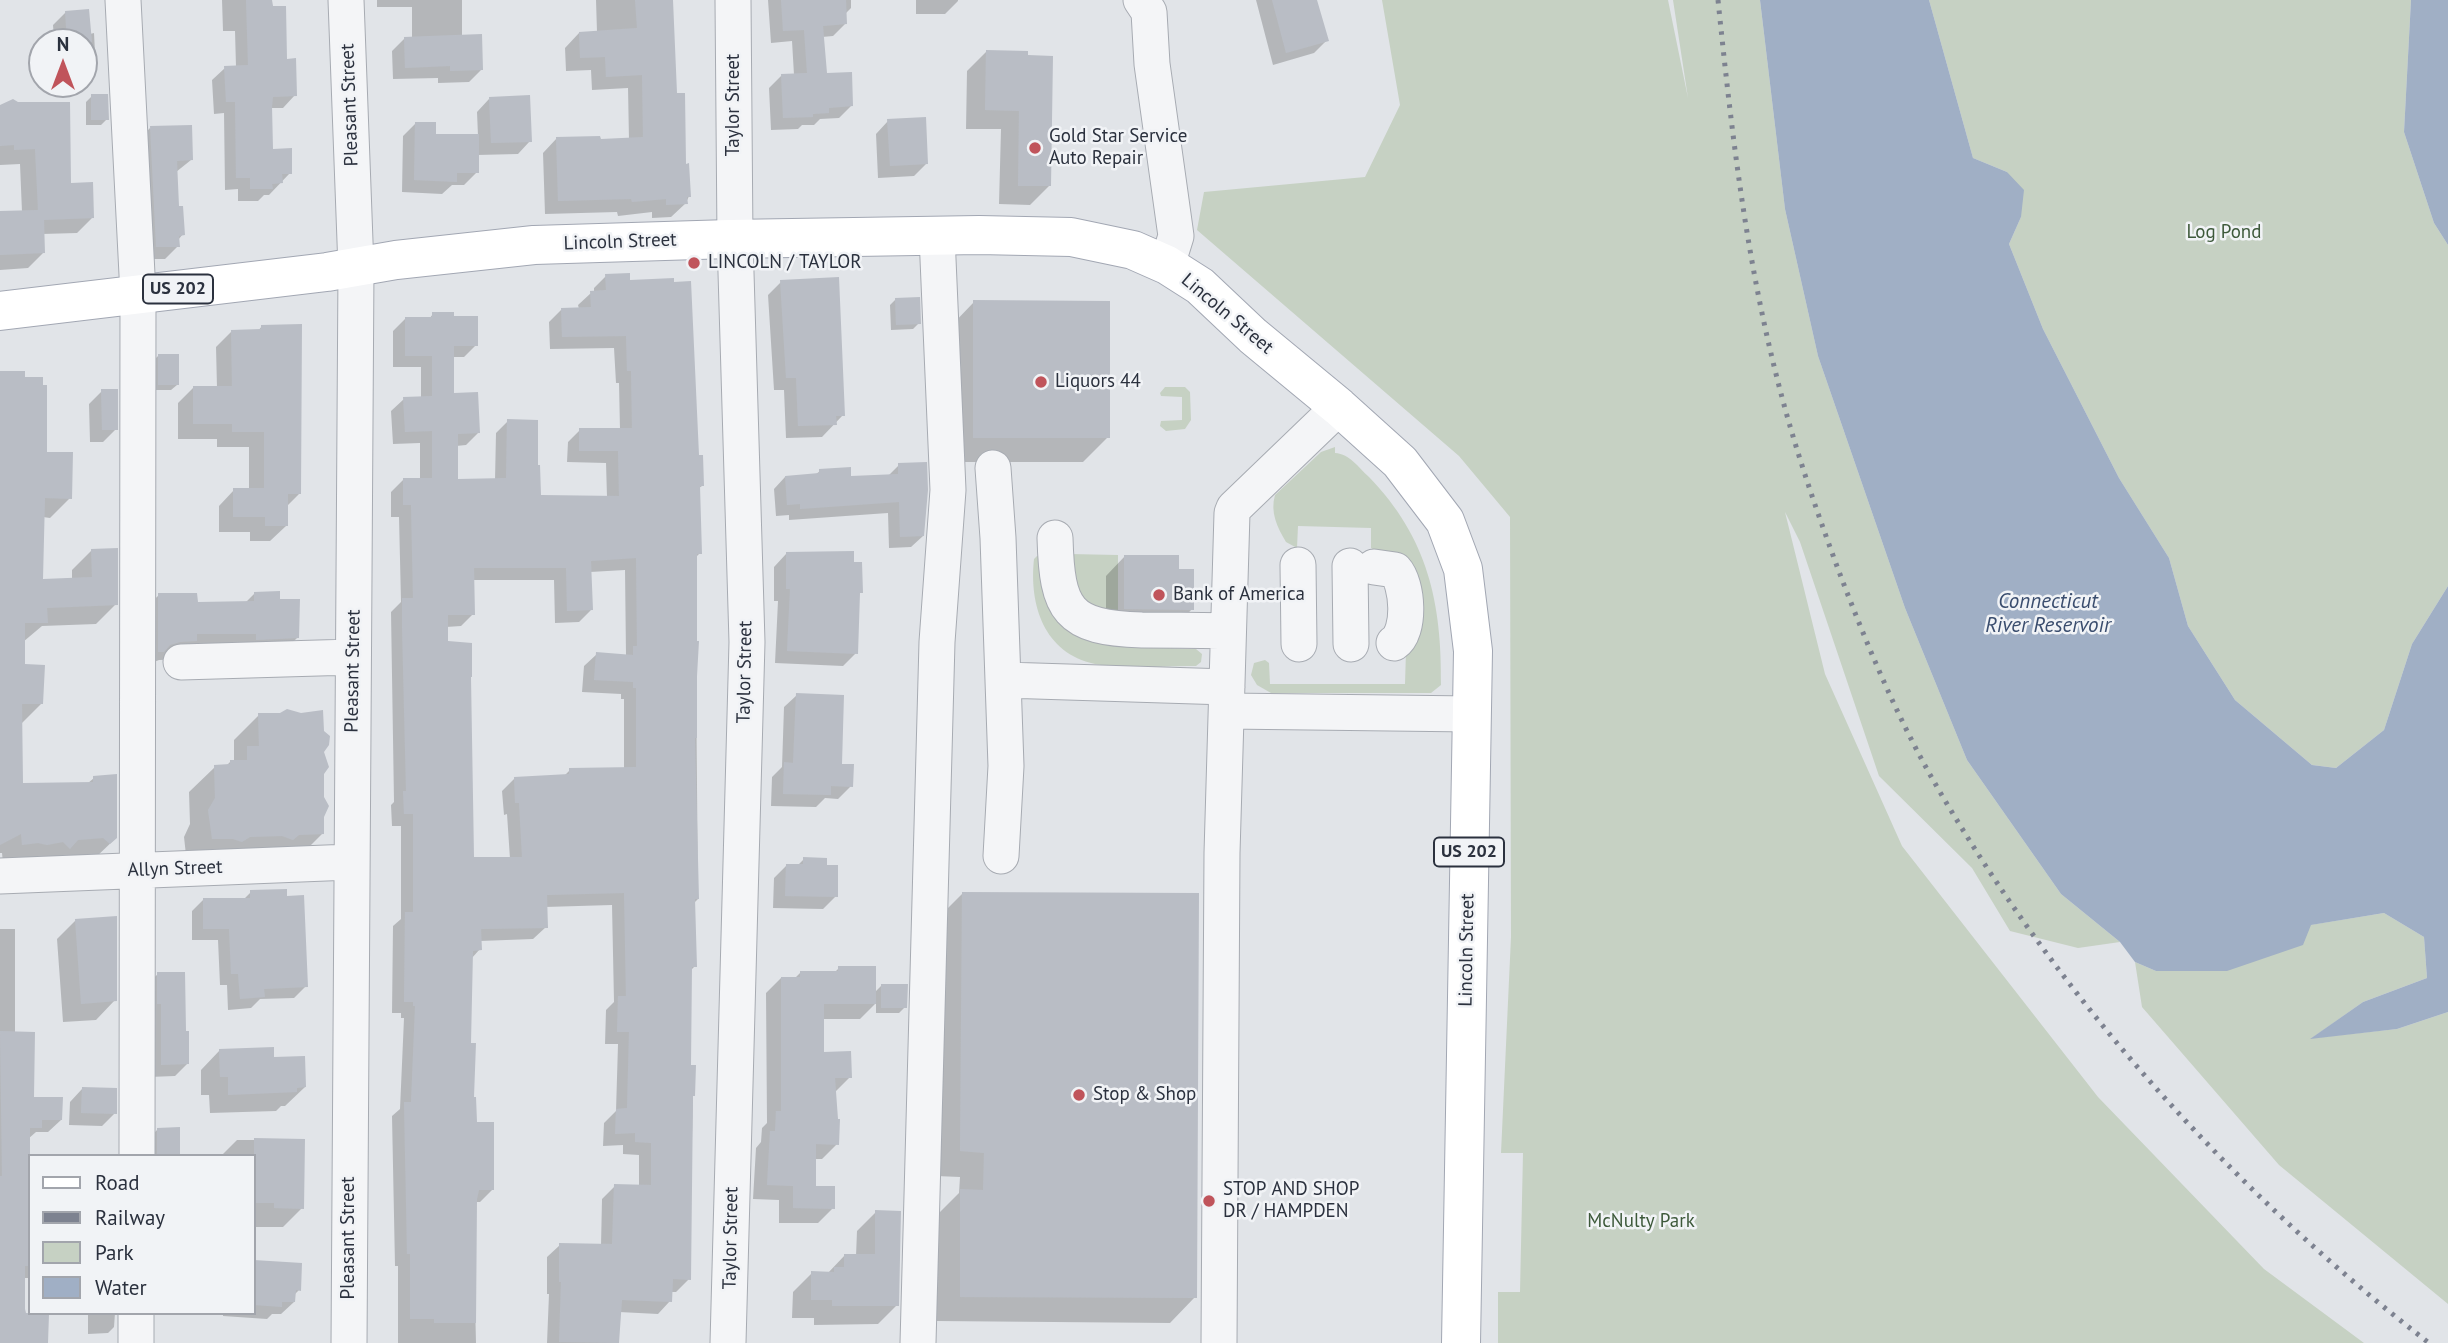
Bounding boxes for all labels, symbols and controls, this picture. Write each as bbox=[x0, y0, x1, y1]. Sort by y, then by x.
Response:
north arrow bbox=[28, 28, 98, 98]
text: N bbox=[57, 32, 69, 56]
street label: Pleasant Street bbox=[336, 43, 364, 167]
street label: Taylor Street bbox=[723, 54, 745, 156]
place label: Gold Star Service Auto Repair bbox=[1049, 126, 1187, 170]
marker: Gold Star Service Auto Repair bbox=[1027, 140, 1043, 156]
park label: Log Pond bbox=[2187, 222, 2261, 244]
street label: Lincoln Street bbox=[563, 229, 677, 255]
place label: LINCOLN / TAYLOR bbox=[708, 252, 862, 274]
marker: LINCOLN / TAYLOR bbox=[686, 255, 702, 271]
street label: Lincoln Street bbox=[1176, 269, 1278, 359]
road number: US 202 bbox=[143, 274, 213, 304]
place label: Liquors 44 bbox=[1055, 371, 1141, 393]
marker: Liquors 44 bbox=[1033, 374, 1049, 390]
place label: Bank of America bbox=[1173, 584, 1305, 606]
marker: Bank of America bbox=[1151, 587, 1167, 603]
water label: Connecticut River Reservoir bbox=[1985, 589, 2111, 639]
street label: Pleasant Street bbox=[341, 609, 365, 733]
street label: Taylor Street bbox=[733, 620, 757, 724]
road number: US 202 bbox=[1434, 838, 1504, 866]
street label: Allyn Street bbox=[127, 856, 223, 882]
street label: Lincoln Street bbox=[1455, 893, 1479, 1007]
place label: Stop & Shop bbox=[1093, 1084, 1196, 1106]
marker: Stop & Shop bbox=[1071, 1087, 1087, 1103]
legend bbox=[28, 1154, 256, 1315]
text: Road bbox=[95, 1169, 139, 1196]
street label: Pleasant Street bbox=[338, 1176, 360, 1300]
place label: STOP AND SHOP DR / HAMPDEN bbox=[1223, 1179, 1359, 1223]
street label: Taylor Street bbox=[719, 1186, 743, 1290]
marker: STOP AND SHOP DR / HAMPDEN bbox=[1201, 1193, 1217, 1209]
text: Railway bbox=[95, 1204, 165, 1231]
park label: McNulty Park bbox=[1587, 1211, 1695, 1233]
text: Park bbox=[95, 1239, 134, 1266]
text: Water bbox=[95, 1274, 147, 1301]

